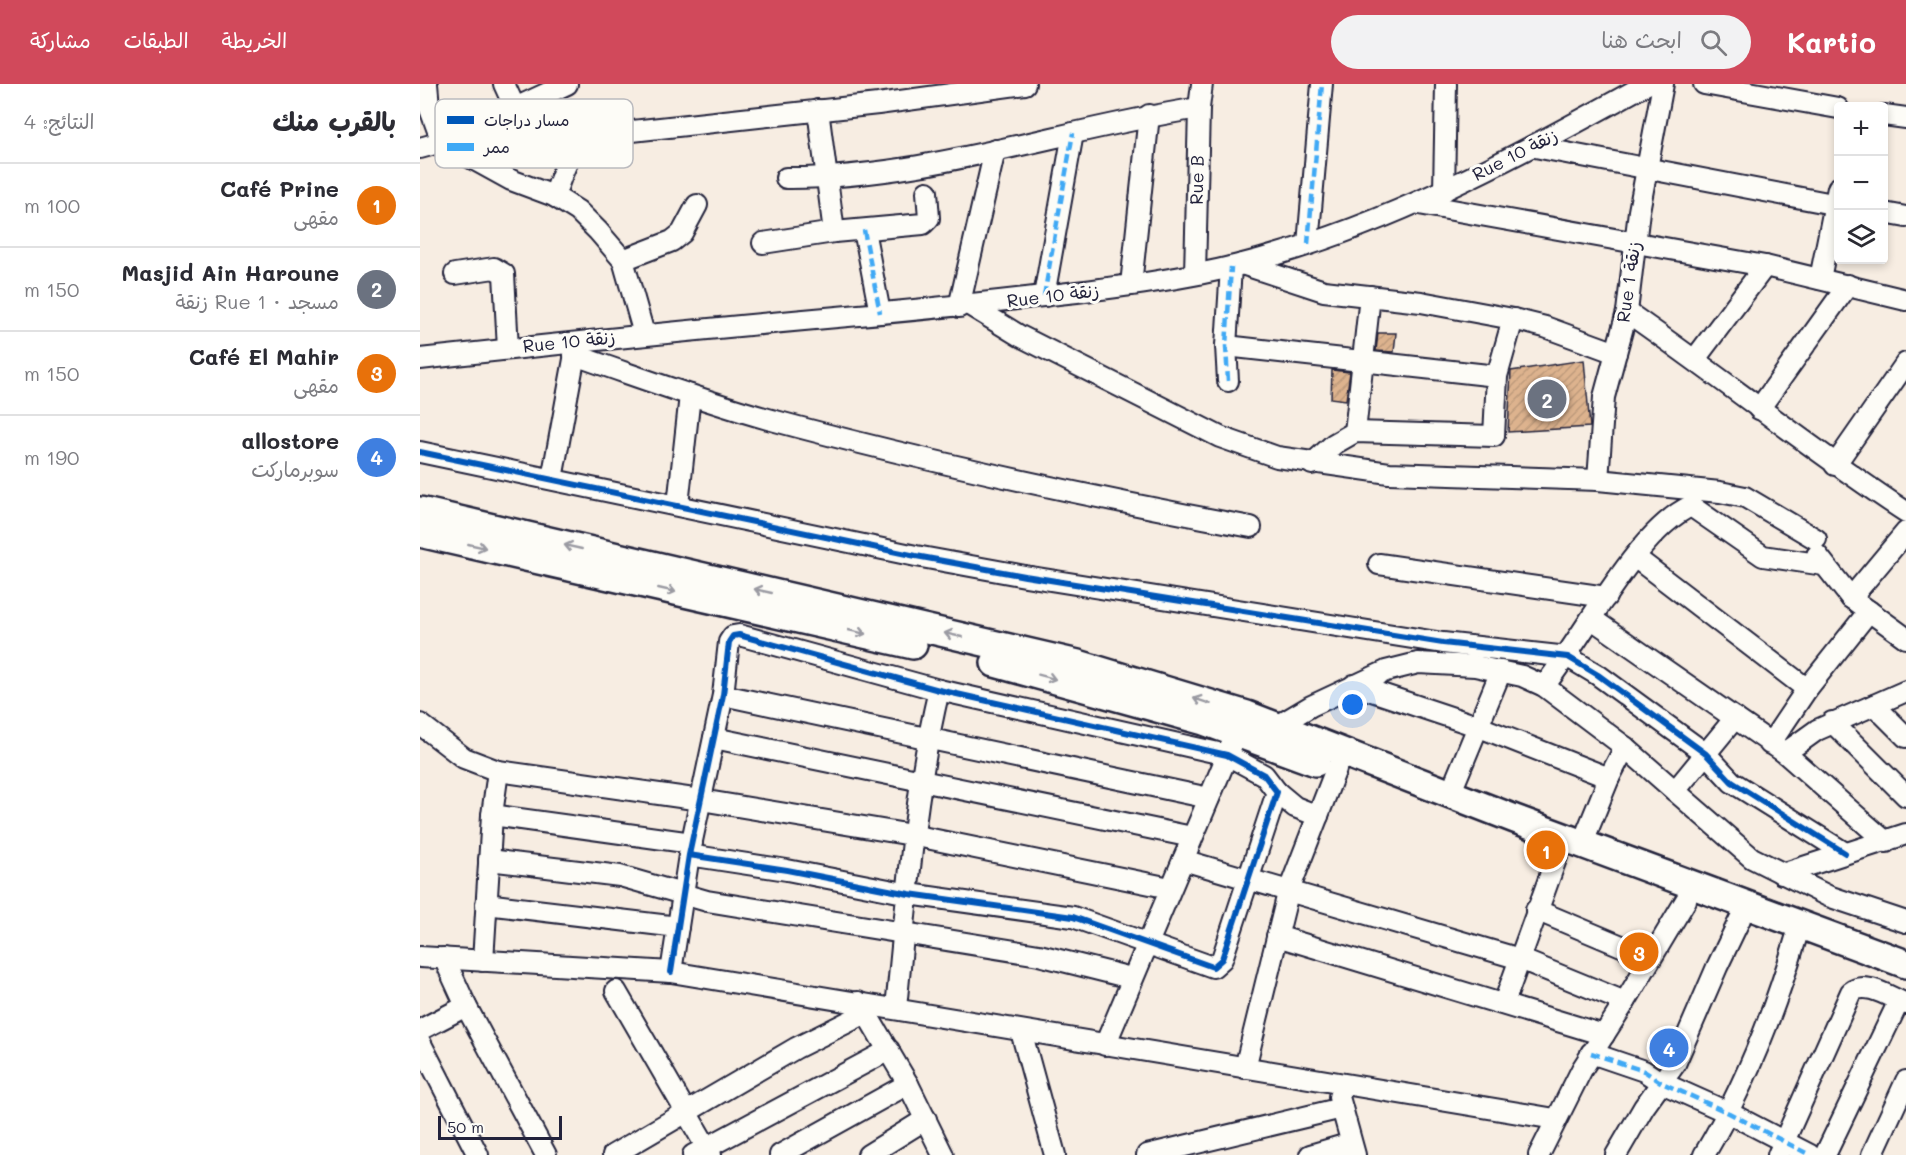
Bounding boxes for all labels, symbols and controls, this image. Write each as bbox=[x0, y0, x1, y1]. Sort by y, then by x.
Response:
search box bbox=[1331, 15, 1751, 69]
text: Kartio bbox=[1787, 24, 1876, 60]
text: ابحث هنا bbox=[1601, 25, 1682, 54]
text: مشاركة bbox=[30, 26, 91, 53]
text: الطبقات bbox=[124, 26, 189, 53]
text: الخريطة bbox=[222, 26, 287, 53]
icon: search bbox=[1697, 26, 1730, 59]
legend bbox=[435, 99, 633, 168]
map controls bbox=[1834, 102, 1888, 264]
button: + bbox=[1834, 102, 1888, 156]
text: بالقرب منك bbox=[273, 104, 396, 138]
text: النتائج: 4 bbox=[24, 108, 95, 134]
text: مسار دراجات bbox=[484, 109, 569, 130]
street label: Rue 10 زنقة bbox=[1468, 122, 1561, 186]
text: ممر bbox=[482, 136, 510, 157]
street label: Rue B bbox=[1184, 155, 1209, 205]
button: − bbox=[1834, 156, 1888, 210]
text: Café Prine bbox=[220, 174, 339, 203]
text: 100 m bbox=[24, 192, 80, 218]
text: 1 bbox=[372, 192, 381, 218]
text: مقهى bbox=[293, 204, 339, 230]
button: layers bbox=[1834, 210, 1888, 264]
street label: Rue 1 زنقة bbox=[1610, 240, 1646, 324]
text: Masjid Ain Haroune bbox=[121, 258, 339, 287]
text: 150 m bbox=[24, 276, 79, 302]
text: 2 bbox=[371, 276, 382, 302]
street label: Rue 10 زنقة bbox=[1005, 277, 1100, 313]
text: مسجد · Rue 1 زنقة bbox=[175, 288, 339, 314]
street label: Rue 10 زنقة bbox=[522, 324, 616, 358]
text: Café El Mahir bbox=[189, 342, 339, 371]
text: 150 m bbox=[24, 360, 79, 386]
text: 3 bbox=[371, 360, 383, 386]
text: مقهى bbox=[293, 372, 339, 398]
pin: 2 bbox=[1528, 376, 1566, 422]
text: allostore bbox=[241, 426, 339, 455]
text: 190 m bbox=[24, 444, 79, 470]
text: 4 bbox=[370, 444, 383, 470]
text: سوبرماركت bbox=[251, 456, 339, 482]
one-way arrow bbox=[564, 540, 583, 552]
one-way arrow bbox=[467, 541, 486, 553]
one-way arrow bbox=[657, 584, 676, 596]
one-way arrow bbox=[754, 584, 773, 596]
one-way arrow bbox=[848, 627, 867, 639]
one-way arrow bbox=[944, 629, 963, 640]
one-way arrow bbox=[1037, 672, 1056, 683]
your location bbox=[1338, 690, 1367, 719]
one-way arrow bbox=[1193, 694, 1212, 705]
pin: 1 bbox=[1526, 828, 1566, 873]
pin: 3 bbox=[1620, 930, 1658, 974]
pin: 4 bbox=[1650, 1026, 1688, 1070]
scale bar bbox=[438, 1113, 562, 1140]
text: 50 m bbox=[447, 1116, 484, 1137]

